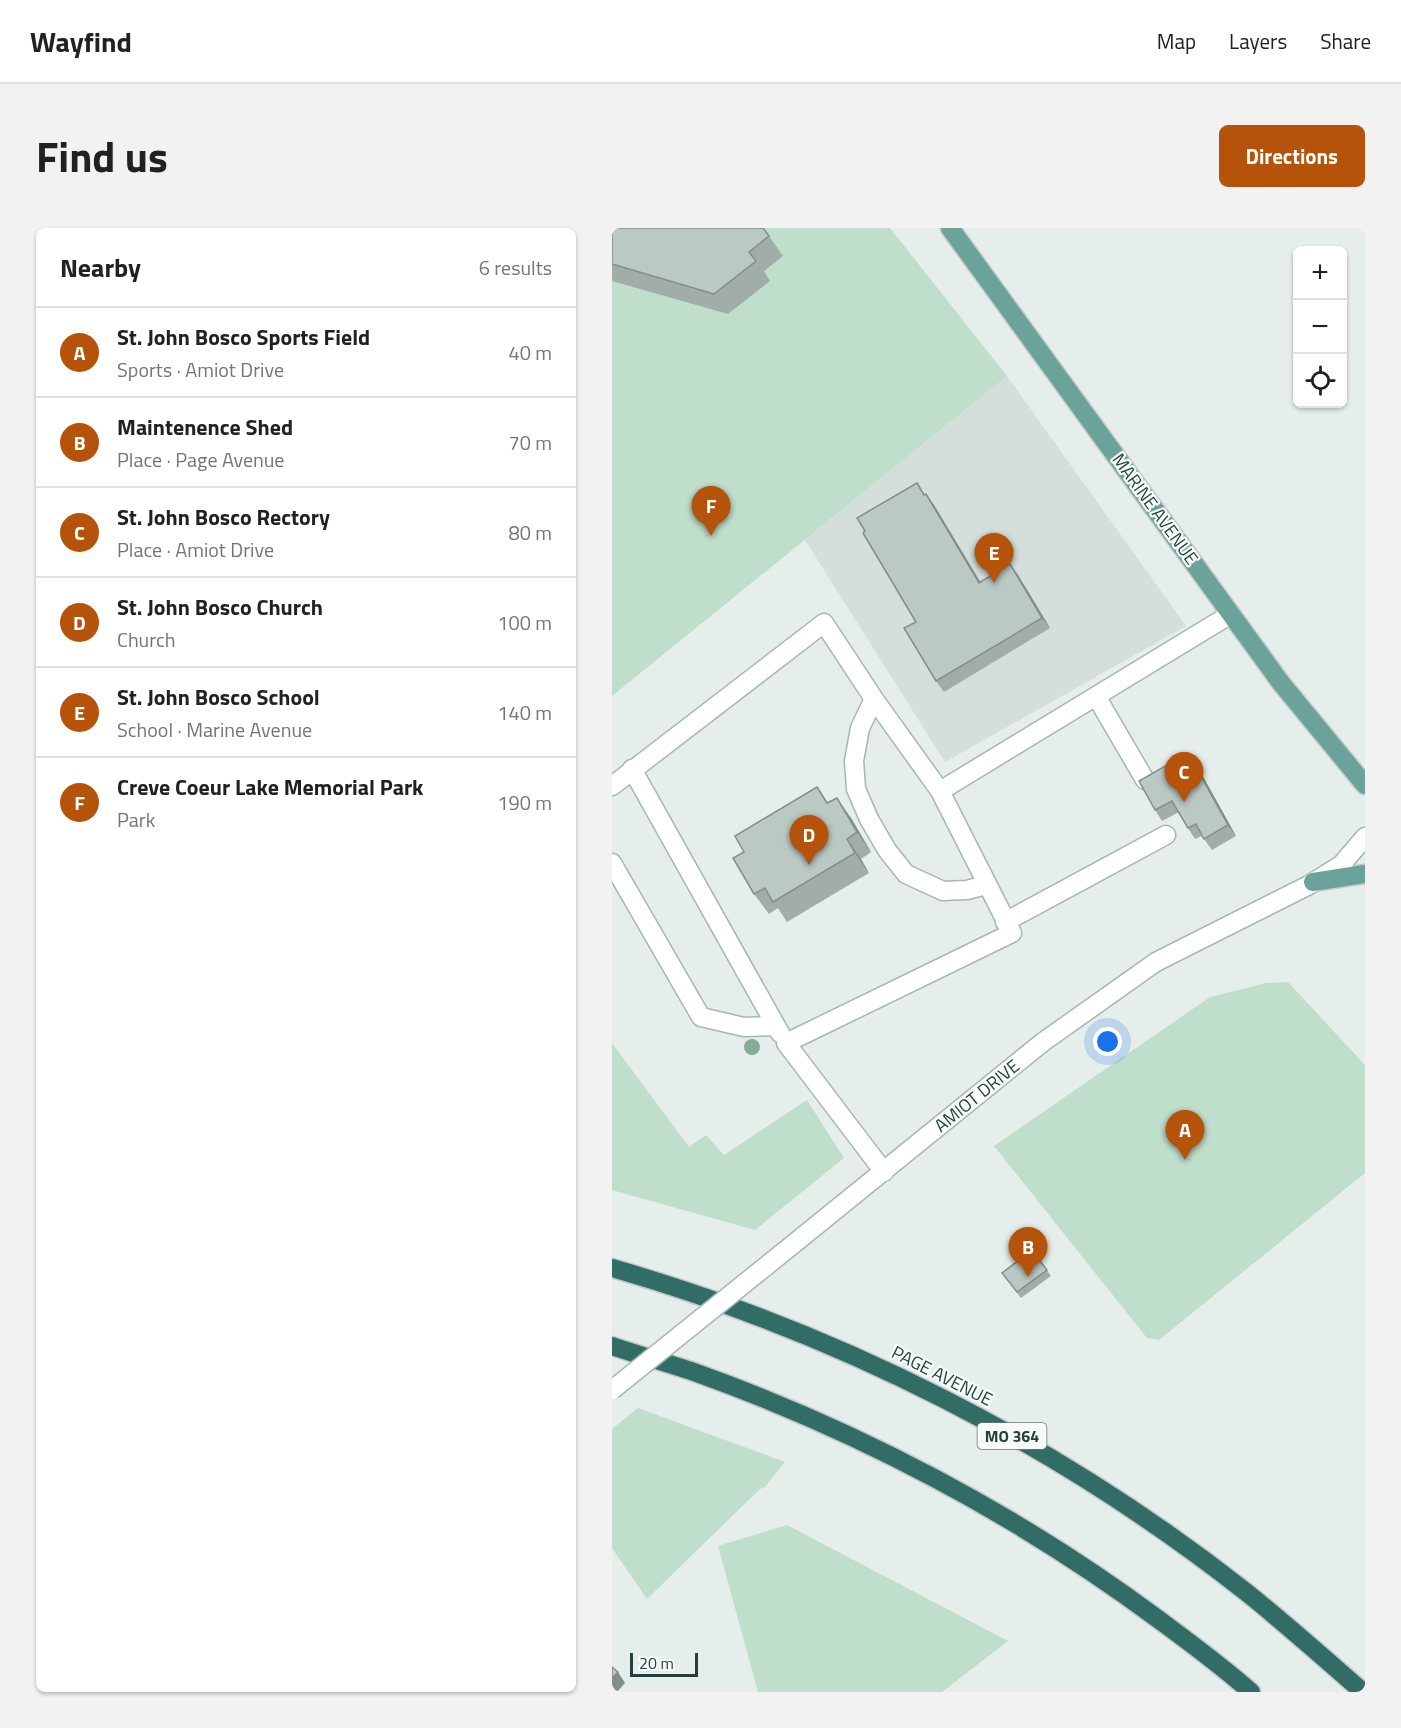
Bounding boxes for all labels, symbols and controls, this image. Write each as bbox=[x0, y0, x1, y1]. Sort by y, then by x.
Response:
text: Wayfind bbox=[30, 20, 132, 63]
text: Map bbox=[1157, 25, 1196, 57]
text: Layers bbox=[1229, 25, 1287, 57]
text: Share bbox=[1320, 25, 1371, 57]
text: Find us bbox=[36, 124, 168, 188]
button: Directions bbox=[1219, 125, 1365, 187]
map controls bbox=[1293, 246, 1347, 408]
button: + bbox=[1293, 246, 1347, 300]
text: Nearby bbox=[60, 248, 141, 287]
text: 6 results bbox=[479, 252, 552, 283]
button: − bbox=[1293, 300, 1347, 354]
text: St. John Bosco Sports Field bbox=[117, 320, 370, 354]
text: A bbox=[73, 337, 86, 368]
text: 40 m bbox=[508, 337, 552, 368]
text: Sports · Amiot Drive bbox=[117, 354, 284, 385]
button: locate bbox=[1293, 354, 1347, 408]
text: Maintenence Shed bbox=[117, 410, 293, 444]
text: B bbox=[73, 427, 86, 458]
text: 70 m bbox=[508, 427, 552, 458]
text: Place · Page Avenue bbox=[117, 444, 284, 475]
street label: MARINE AVENUE bbox=[1106, 447, 1205, 570]
pin: F bbox=[692, 486, 730, 536]
text: St. John Bosco Rectory bbox=[117, 500, 330, 534]
text: C bbox=[74, 517, 85, 548]
text: 80 m bbox=[508, 517, 552, 548]
text: Place · Amiot Drive bbox=[117, 534, 274, 565]
pin: E bbox=[974, 534, 1013, 583]
text: St. John Bosco Church bbox=[117, 590, 323, 624]
text: D bbox=[73, 607, 86, 638]
text: 100 m bbox=[497, 607, 552, 638]
text: Church bbox=[117, 624, 175, 655]
text: St. John Bosco School bbox=[117, 680, 320, 714]
text: E bbox=[74, 697, 85, 728]
text: 140 m bbox=[497, 697, 552, 728]
text: School · Marine Avenue bbox=[117, 714, 312, 745]
pin: C bbox=[1164, 752, 1204, 802]
text: Creve Coeur Lake Memorial Park bbox=[117, 770, 423, 804]
text: F bbox=[74, 787, 85, 818]
text: 190 m bbox=[497, 787, 552, 818]
text: Park bbox=[117, 804, 155, 835]
pin: D bbox=[790, 816, 828, 865]
your location bbox=[1093, 1027, 1122, 1056]
street label: AMIOT DRIVE bbox=[928, 1053, 1025, 1138]
pin: A bbox=[1166, 1110, 1204, 1160]
pin: B bbox=[1008, 1228, 1048, 1277]
street label: PAGE AVENUE bbox=[887, 1339, 997, 1413]
road number: MO 364 bbox=[978, 1423, 1046, 1449]
scale bar bbox=[630, 1650, 698, 1678]
text: 20 m bbox=[639, 1651, 674, 1675]

